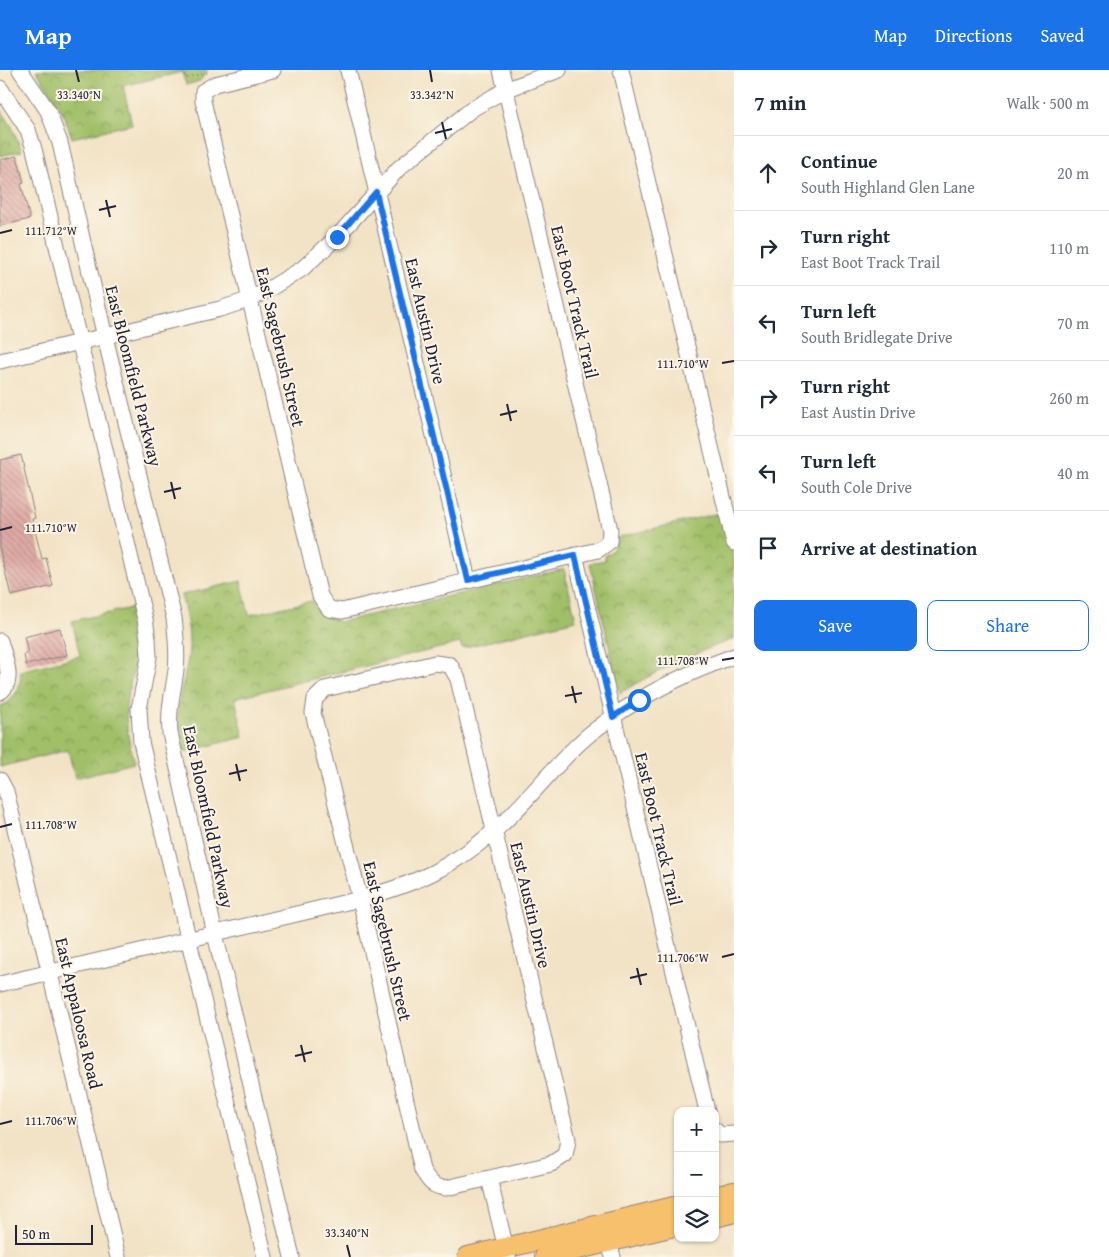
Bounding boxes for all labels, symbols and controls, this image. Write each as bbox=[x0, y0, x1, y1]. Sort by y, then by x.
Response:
text: Map bbox=[25, 18, 72, 53]
text: Map bbox=[874, 22, 907, 49]
text: Directions bbox=[935, 22, 1012, 49]
text: Saved bbox=[1040, 22, 1084, 49]
text: 33.340°N bbox=[57, 86, 101, 103]
text: 33.342°N bbox=[410, 86, 454, 103]
text: 7 min bbox=[754, 87, 806, 118]
text: Walk · 500 m bbox=[1006, 91, 1089, 115]
text: Continue bbox=[801, 147, 878, 175]
icon: ahead bbox=[754, 159, 782, 187]
text: 20 m bbox=[1057, 161, 1089, 185]
text: South Highland Glen Lane bbox=[801, 175, 975, 199]
text: 111.712°W bbox=[25, 222, 78, 239]
text: Turn right bbox=[801, 222, 890, 250]
street label: East Boot Track Trail bbox=[544, 223, 606, 381]
route end bbox=[326, 226, 349, 249]
icon: right bbox=[754, 234, 782, 262]
text: 110 m bbox=[1049, 236, 1089, 260]
text: East Boot Track Trail bbox=[801, 250, 940, 274]
street label: East Austin Drive bbox=[398, 255, 454, 387]
street label: East Sagebrush Street bbox=[250, 265, 313, 430]
street label: East Bloomfield Parkway bbox=[98, 282, 170, 470]
text: Turn left bbox=[801, 297, 876, 325]
icon: left bbox=[754, 309, 782, 337]
text: 70 m bbox=[1057, 311, 1089, 335]
text: South Bridlegate Drive bbox=[801, 325, 953, 349]
text: 111.710°W bbox=[657, 355, 710, 372]
text: Turn right bbox=[801, 372, 890, 400]
icon: right bbox=[754, 384, 782, 412]
text: 260 m bbox=[1049, 386, 1089, 410]
text: East Austin Drive bbox=[801, 400, 915, 424]
text: Turn left bbox=[801, 447, 876, 475]
icon: left bbox=[754, 459, 782, 487]
text: 40 m bbox=[1057, 461, 1089, 485]
text: South Cole Drive bbox=[801, 475, 912, 499]
text: 111.710°W bbox=[25, 519, 78, 536]
icon: arrive bbox=[754, 534, 782, 562]
text: Arrive at destination bbox=[801, 534, 977, 562]
button: Save bbox=[754, 600, 917, 651]
button: Share bbox=[927, 600, 1089, 651]
text: 111.708°W bbox=[657, 652, 710, 669]
route start bbox=[628, 689, 651, 712]
street label: East Bloomfield Parkway bbox=[176, 723, 242, 911]
street label: East Boot Track Trail bbox=[628, 750, 690, 908]
text: 111.708°W bbox=[25, 816, 78, 833]
street label: East Austin Drive bbox=[503, 839, 559, 971]
street label: East Sagebrush Street bbox=[357, 859, 420, 1024]
street label: East Appaloosa Road bbox=[48, 935, 110, 1092]
text: 111.706°W bbox=[657, 949, 710, 966]
map controls bbox=[674, 1107, 719, 1242]
button: + bbox=[674, 1107, 719, 1152]
text: 111.706°W bbox=[25, 1112, 78, 1129]
button: − bbox=[674, 1152, 719, 1197]
button: layers bbox=[674, 1197, 719, 1242]
scale bar bbox=[15, 1222, 92, 1245]
text: 50 m bbox=[22, 1224, 50, 1244]
text: 33.340°N bbox=[325, 1224, 369, 1241]

